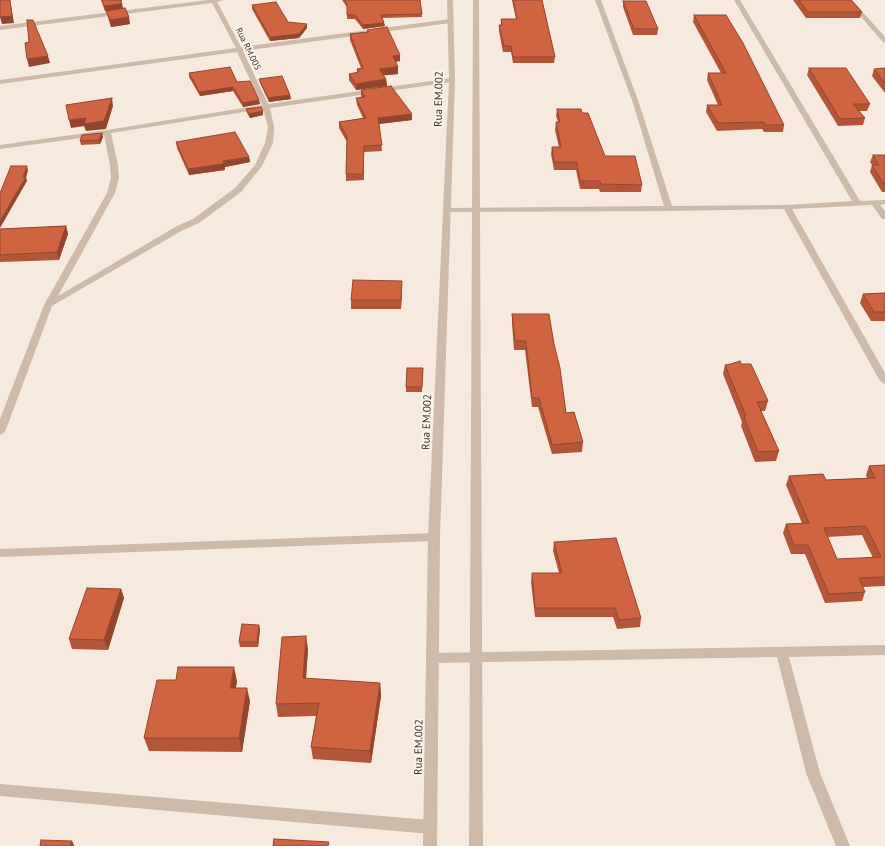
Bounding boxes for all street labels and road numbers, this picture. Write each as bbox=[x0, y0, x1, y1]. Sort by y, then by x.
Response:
street label: Rua RM.005 bbox=[233, 26, 263, 72]
street label: Rua EM.002 bbox=[432, 71, 446, 127]
street label: Rua EM.002 bbox=[419, 394, 435, 450]
street label: Rua EM.002 bbox=[412, 719, 426, 775]

